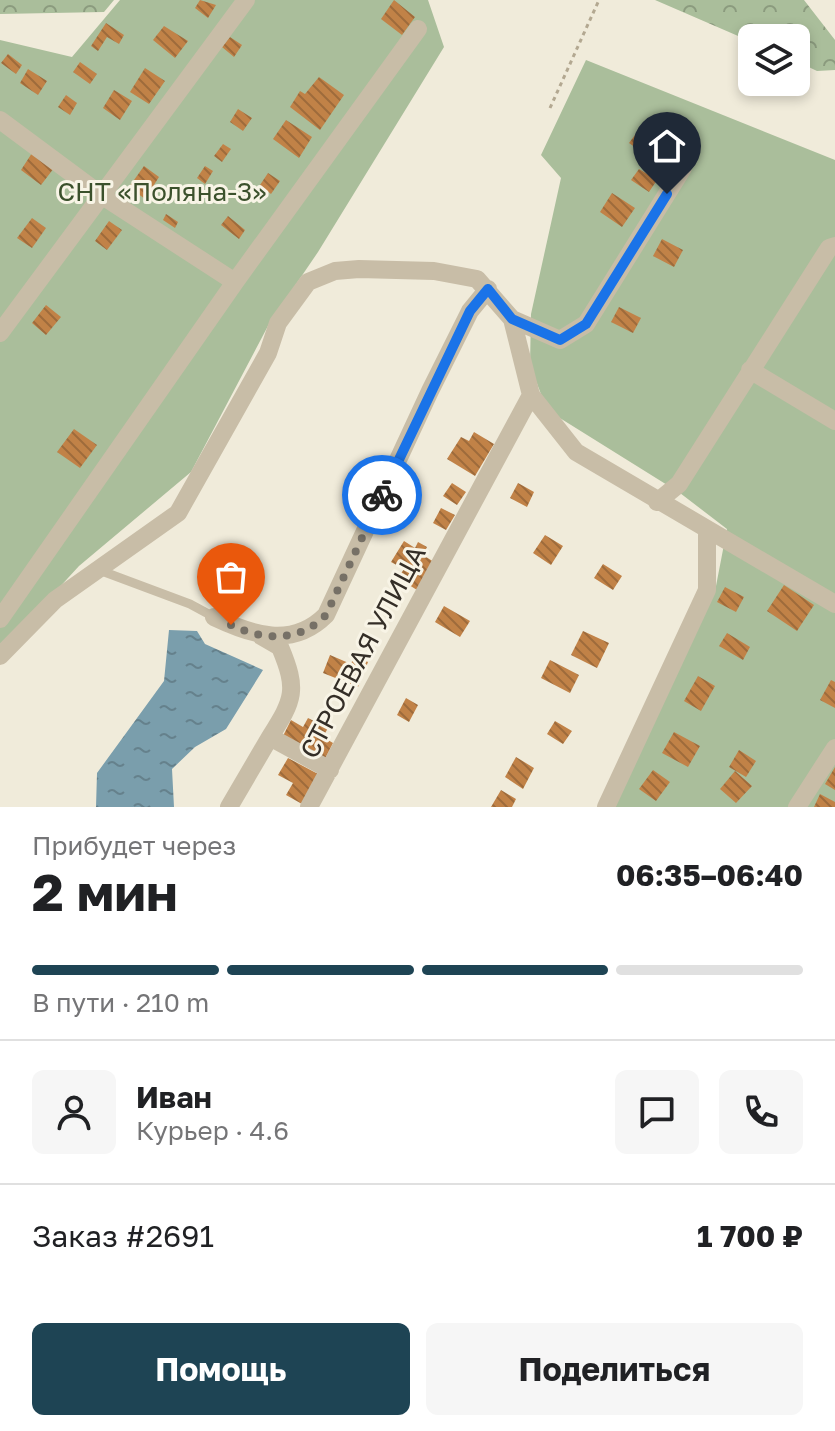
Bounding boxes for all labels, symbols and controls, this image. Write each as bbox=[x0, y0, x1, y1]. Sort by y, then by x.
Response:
map controls bbox=[738, 24, 810, 96]
button: layers bbox=[738, 24, 810, 96]
pin bbox=[633, 112, 701, 194]
icon: home bbox=[645, 124, 689, 168]
park label: СНТ «Поляна-3» bbox=[57, 176, 267, 207]
courier bbox=[342, 455, 422, 535]
icon: bike bbox=[360, 473, 404, 517]
street label: СТРОЕВАЯ УЛИЦА bbox=[293, 540, 432, 763]
pin bbox=[197, 543, 265, 625]
icon: bag bbox=[209, 555, 253, 599]
text: Прибудет через bbox=[32, 830, 236, 861]
text: 06:35–06:40 bbox=[616, 857, 803, 893]
text: 2 мин bbox=[32, 860, 178, 922]
text: В пути · 210 m bbox=[32, 987, 209, 1018]
button: person bbox=[32, 1070, 116, 1154]
button: chat bbox=[615, 1070, 699, 1154]
button: phone bbox=[719, 1070, 803, 1154]
text: Иван bbox=[136, 1079, 212, 1115]
text: Курьер · 4.6 bbox=[136, 1115, 289, 1146]
text: Заказ #2691 bbox=[32, 1218, 214, 1254]
text: 1 700 ₽ bbox=[697, 1218, 803, 1254]
button: Помощь bbox=[32, 1323, 410, 1415]
button: Поделиться bbox=[426, 1323, 803, 1415]

